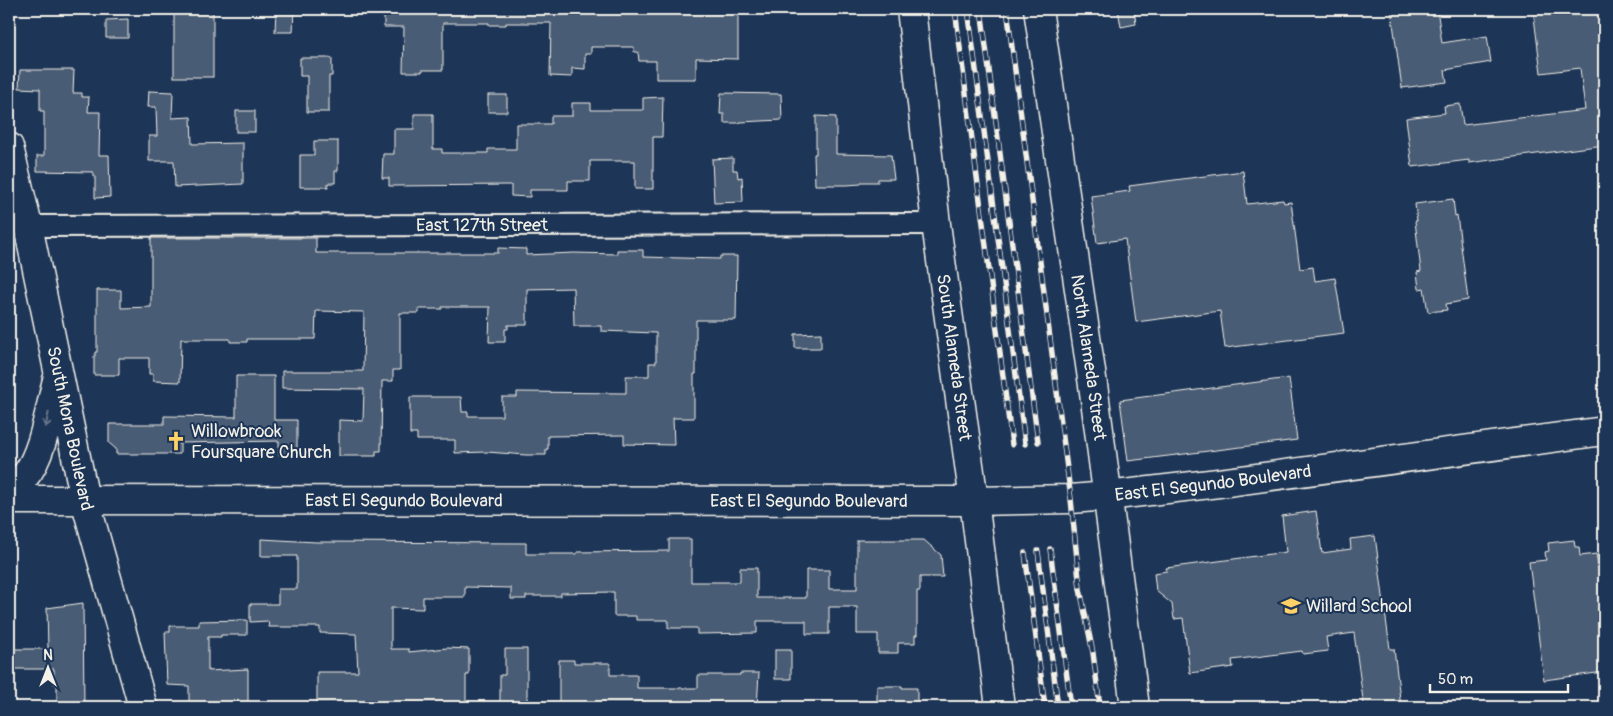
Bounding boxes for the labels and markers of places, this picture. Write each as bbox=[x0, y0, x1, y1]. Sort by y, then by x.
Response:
place label: Willowbrook Foursquare Church bbox=[191, 420, 331, 464]
church icon: Willowbrook Foursquare Church bbox=[165, 430, 187, 452]
school or university icon: Willard School bbox=[1280, 595, 1302, 617]
place label: Willard School bbox=[1306, 595, 1412, 618]

